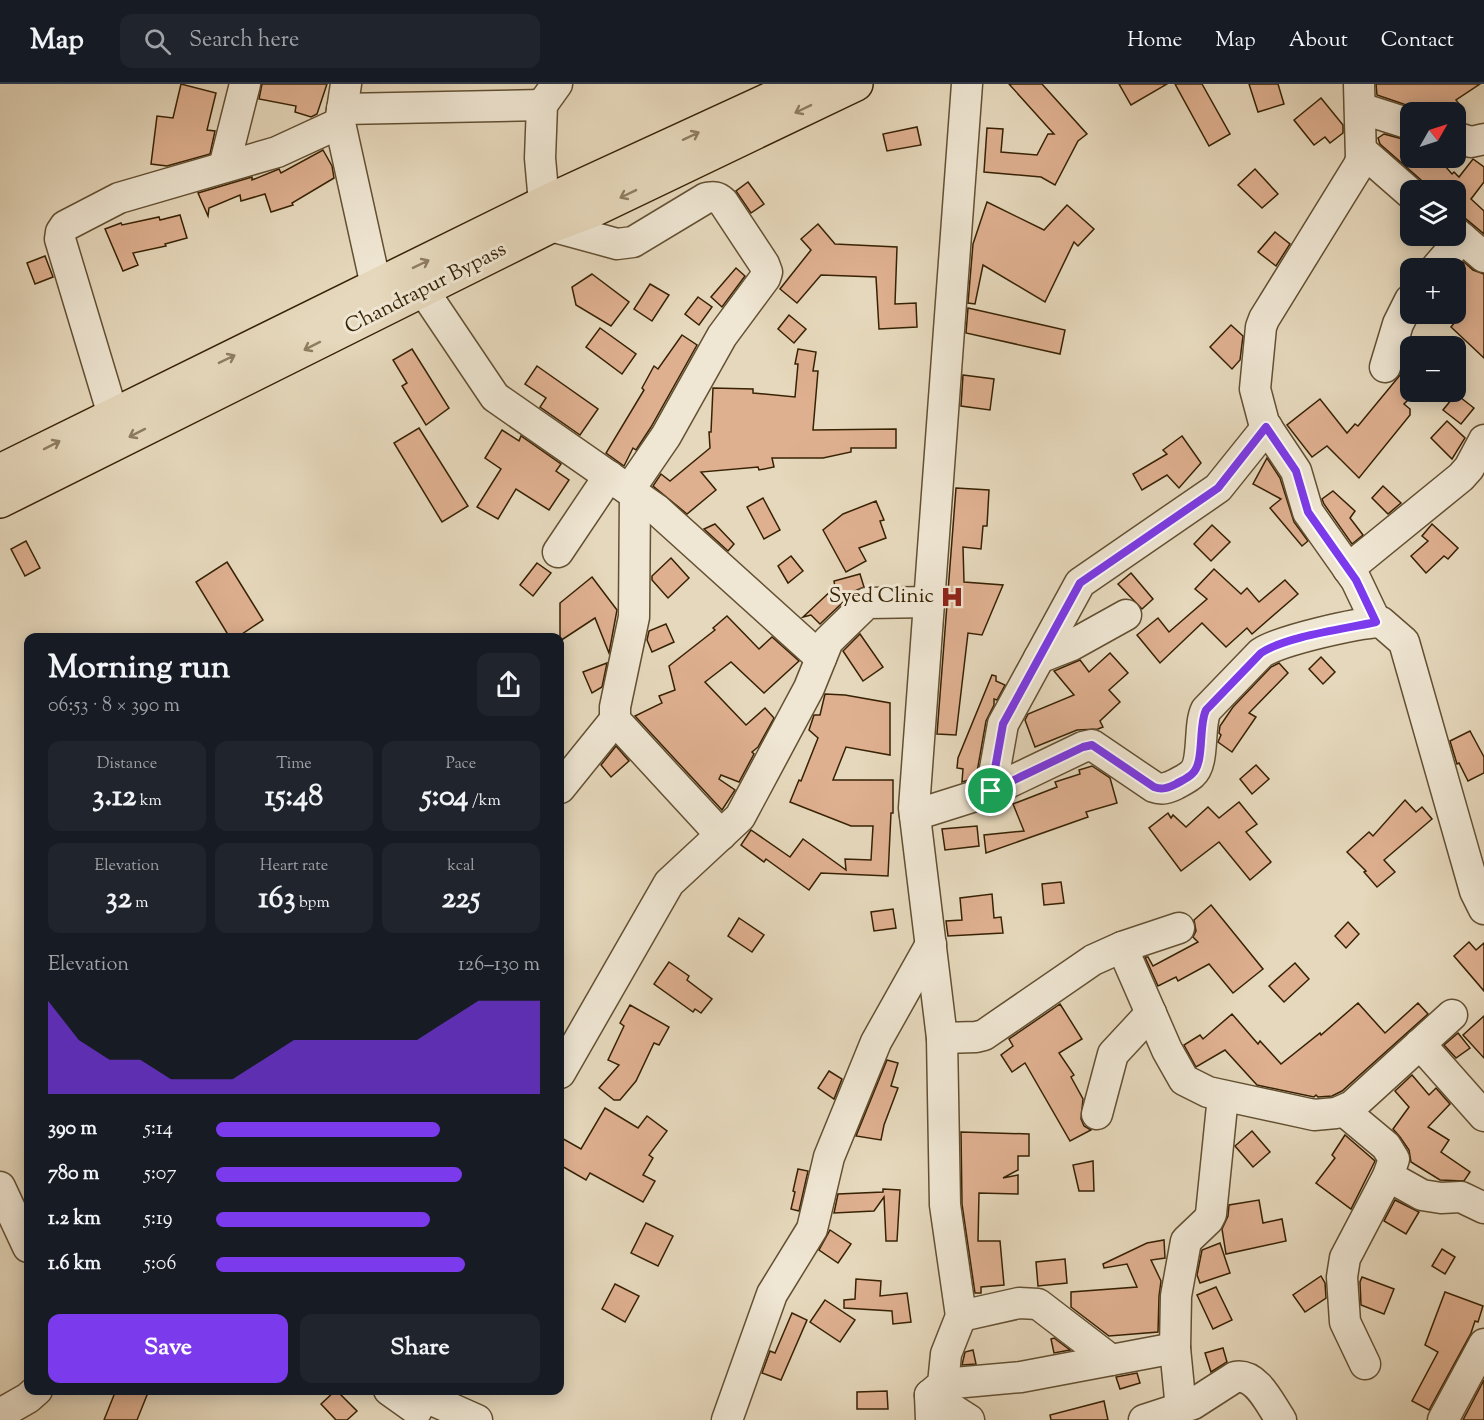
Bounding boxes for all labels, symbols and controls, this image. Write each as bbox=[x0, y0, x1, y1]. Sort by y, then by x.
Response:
search box bbox=[120, 14, 540, 68]
text: Map bbox=[30, 21, 84, 61]
icon: search bbox=[141, 25, 174, 58]
text: Search here bbox=[189, 25, 299, 57]
text: Home bbox=[1127, 26, 1182, 56]
text: Map bbox=[1215, 26, 1256, 56]
text: About bbox=[1289, 26, 1348, 56]
text: Contact bbox=[1381, 26, 1454, 56]
north arrow bbox=[1400, 102, 1466, 168]
map controls bbox=[1400, 102, 1466, 402]
one-way arrow bbox=[795, 104, 813, 116]
one-way arrow bbox=[682, 130, 700, 141]
button: layers bbox=[1400, 180, 1466, 246]
one-way arrow bbox=[619, 188, 637, 200]
street label: Chandrapur Bypass bbox=[340, 235, 512, 343]
one-way arrow bbox=[412, 257, 430, 269]
button: + bbox=[1400, 258, 1466, 324]
button: − bbox=[1400, 336, 1466, 402]
one-way arrow bbox=[303, 340, 321, 352]
one-way arrow bbox=[218, 352, 236, 364]
one-way arrow bbox=[129, 428, 147, 439]
one-way arrow bbox=[43, 439, 61, 450]
place label: Syed Clinic bbox=[829, 582, 934, 612]
hospital icon: Syed Clinic bbox=[939, 584, 965, 610]
text: Morning run bbox=[48, 645, 230, 693]
button: share bbox=[477, 653, 540, 716]
text: 06:53 · 8 × 390 m bbox=[48, 692, 180, 721]
text: Distance bbox=[97, 753, 157, 776]
text: Time bbox=[276, 753, 312, 776]
text: Pace bbox=[446, 753, 476, 776]
pin bbox=[965, 765, 1016, 816]
icon: arrive bbox=[974, 774, 1007, 807]
text: 3.12 bbox=[92, 776, 136, 819]
text: 15:48 bbox=[265, 776, 323, 819]
text: 5:04 bbox=[421, 776, 468, 819]
text: km bbox=[136, 790, 162, 813]
text: /km bbox=[468, 790, 501, 813]
text: Elevation bbox=[95, 855, 159, 878]
text: Heart rate bbox=[260, 855, 328, 878]
text: kcal bbox=[447, 855, 475, 878]
text: 32 bbox=[106, 878, 132, 921]
text: 163 bbox=[258, 878, 296, 921]
text: 225 bbox=[442, 878, 480, 921]
text: m bbox=[132, 892, 148, 915]
text: bpm bbox=[296, 892, 330, 915]
text: Elevation bbox=[48, 951, 129, 980]
text: 126–130 m bbox=[458, 951, 540, 980]
text: 390 m bbox=[48, 1115, 97, 1144]
text: 5:14 bbox=[144, 1115, 173, 1144]
text: 780 m bbox=[48, 1160, 99, 1189]
text: 5:07 bbox=[144, 1160, 176, 1189]
text: 1.2 km bbox=[48, 1205, 101, 1234]
text: 5:19 bbox=[144, 1205, 172, 1234]
text: 1.6 km bbox=[48, 1250, 101, 1279]
text: 5:06 bbox=[144, 1250, 176, 1279]
button: Save bbox=[48, 1314, 288, 1383]
button: Share bbox=[300, 1314, 540, 1383]

